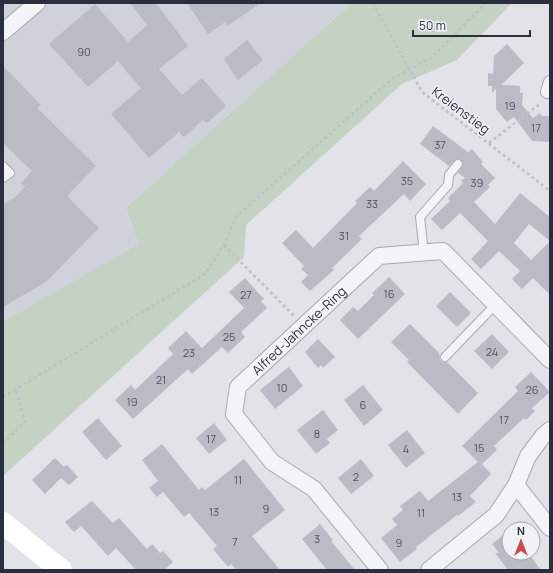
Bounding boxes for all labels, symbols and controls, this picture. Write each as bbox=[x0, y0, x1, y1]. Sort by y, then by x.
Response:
scale bar bbox=[413, 12, 530, 38]
text: 50 m bbox=[419, 17, 446, 34]
house number: 90 bbox=[77, 44, 91, 59]
street label: Kreienstieg bbox=[428, 82, 494, 138]
house number: 19 bbox=[504, 98, 516, 113]
house number: 17 bbox=[531, 120, 541, 135]
house number: 37 bbox=[434, 137, 446, 152]
house number: 35 bbox=[401, 173, 413, 188]
house number: 39 bbox=[471, 175, 484, 190]
house number: 33 bbox=[366, 196, 378, 211]
house number: 31 bbox=[339, 228, 349, 243]
street label: Alfred-Jahncke-Ring bbox=[248, 282, 350, 379]
house number: 16 bbox=[383, 286, 395, 301]
house number: 27 bbox=[240, 287, 252, 302]
house number: 25 bbox=[223, 329, 235, 344]
house number: 24 bbox=[486, 344, 498, 359]
house number: 23 bbox=[183, 345, 195, 360]
house number: 21 bbox=[156, 372, 166, 387]
house number: 10 bbox=[276, 380, 288, 395]
house number: 26 bbox=[525, 382, 539, 397]
house number: 19 bbox=[126, 394, 138, 409]
house number: 6 bbox=[360, 397, 367, 412]
house number: 17 bbox=[499, 412, 509, 427]
house number: 8 bbox=[314, 426, 320, 441]
house number: 17 bbox=[206, 431, 216, 446]
house number: 15 bbox=[474, 440, 484, 455]
house number: 4 bbox=[403, 441, 409, 456]
house number: 2 bbox=[353, 469, 359, 484]
house number: 11 bbox=[234, 472, 242, 487]
house number: 13 bbox=[452, 489, 462, 504]
house number: 9 bbox=[263, 501, 270, 516]
house number: 13 bbox=[209, 504, 219, 519]
house number: 11 bbox=[417, 505, 425, 520]
north arrow bbox=[501, 521, 541, 561]
text: N bbox=[517, 523, 525, 538]
house number: 3 bbox=[314, 531, 320, 546]
house number: 7 bbox=[232, 534, 238, 549]
house number: 9 bbox=[396, 535, 403, 550]

